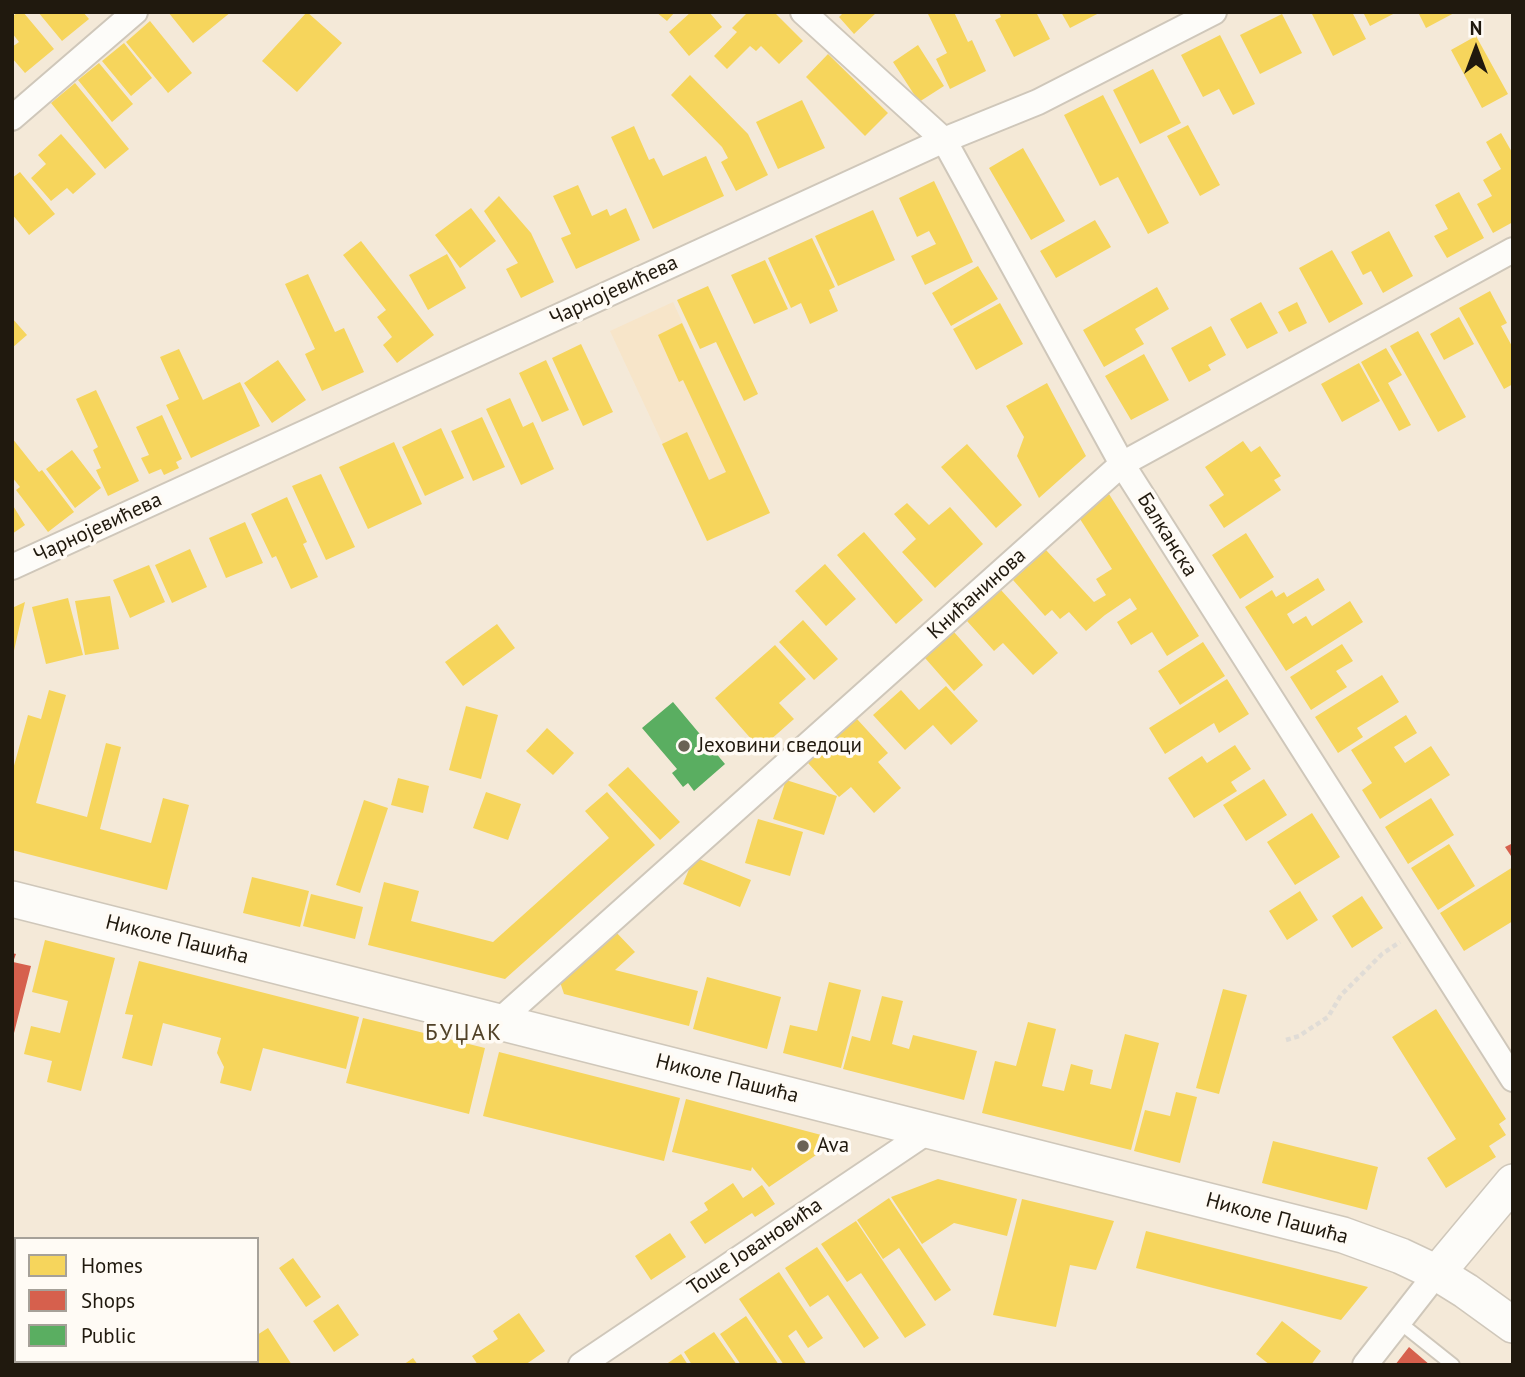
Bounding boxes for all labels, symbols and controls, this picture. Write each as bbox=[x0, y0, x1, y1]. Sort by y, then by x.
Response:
north arrow bbox=[1441, 14, 1511, 84]
text: N bbox=[1470, 16, 1482, 40]
street label: Чарнојевићева bbox=[546, 250, 682, 332]
street label: Чарнојевићева bbox=[30, 487, 166, 569]
street label: Балканска bbox=[1131, 488, 1203, 582]
street label: Книћанинова bbox=[923, 543, 1031, 645]
place label: Јеховини сведоци bbox=[698, 733, 862, 759]
marker: Јеховини сведоци bbox=[676, 738, 692, 754]
street label: Николе Пашића bbox=[103, 910, 251, 970]
district label: БУЏАК bbox=[426, 1019, 502, 1047]
street label: Николе Пашића bbox=[653, 1049, 801, 1109]
place label: Ava bbox=[817, 1133, 849, 1159]
marker: Ava bbox=[795, 1138, 811, 1154]
street label: Николе Пашића bbox=[1203, 1188, 1351, 1250]
street label: Тоше Јовановића bbox=[683, 1193, 827, 1301]
legend bbox=[14, 1237, 259, 1363]
text: Homes bbox=[81, 1252, 143, 1279]
text: Shops bbox=[81, 1287, 135, 1314]
text: Public bbox=[81, 1322, 136, 1349]

